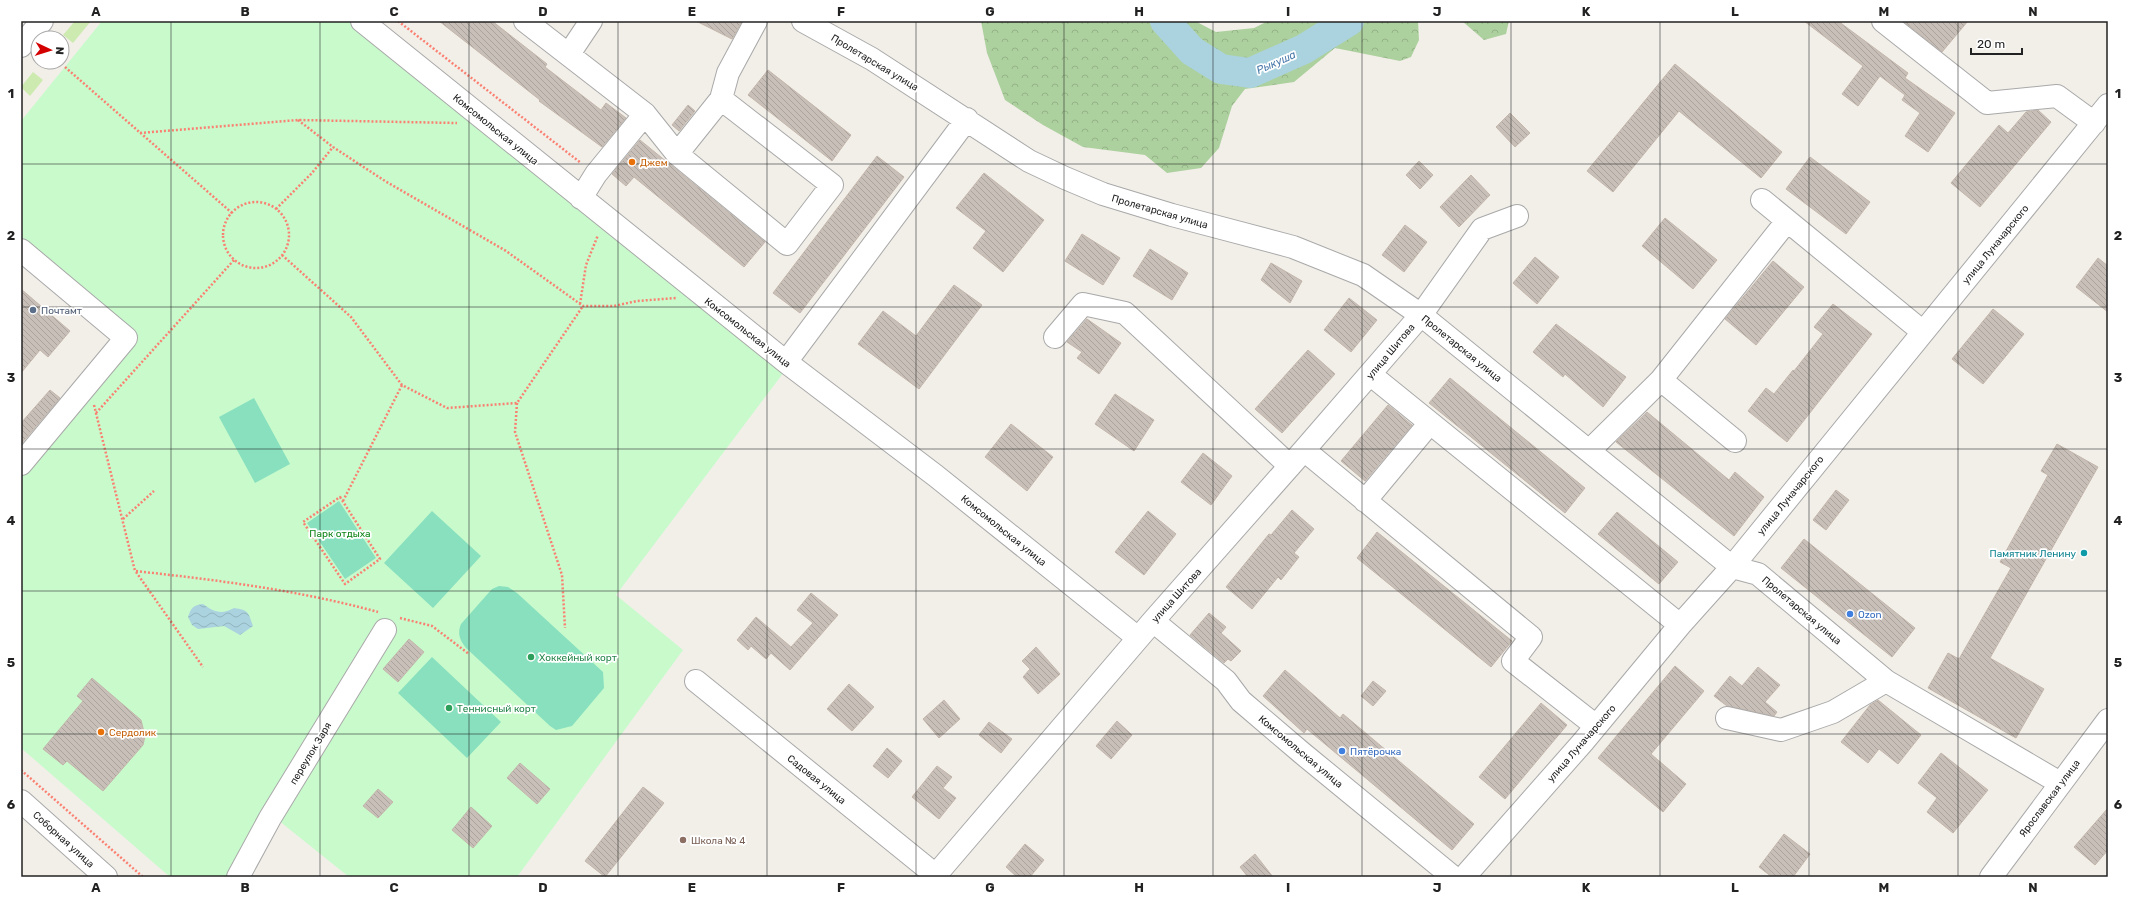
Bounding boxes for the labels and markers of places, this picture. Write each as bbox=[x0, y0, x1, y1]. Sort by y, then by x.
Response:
marker: Джем bbox=[627, 157, 637, 167]
place label: Джем bbox=[640, 157, 668, 169]
marker: Почтамт bbox=[28, 305, 38, 315]
place label: Почтамт bbox=[41, 305, 82, 317]
place label: Памятник Ленину bbox=[1990, 548, 2077, 560]
marker: Памятник Ленину bbox=[2079, 548, 2089, 558]
marker: Ozon bbox=[1845, 609, 1855, 619]
place label: Ozon bbox=[1858, 609, 1882, 621]
marker: Хоккейный корт bbox=[526, 652, 536, 662]
place label: Хоккейный корт bbox=[539, 652, 617, 664]
marker: Теннисный корт bbox=[444, 703, 454, 713]
place label: Теннисный корт bbox=[457, 703, 536, 715]
marker: Сердолик bbox=[96, 727, 106, 737]
place label: Сердолик bbox=[109, 727, 157, 739]
marker: Пятёрочка bbox=[1337, 746, 1347, 756]
place label: Пятёрочка bbox=[1350, 746, 1401, 758]
marker: Школа № 4 bbox=[678, 835, 688, 845]
place label: Школа № 4 bbox=[691, 835, 745, 847]

